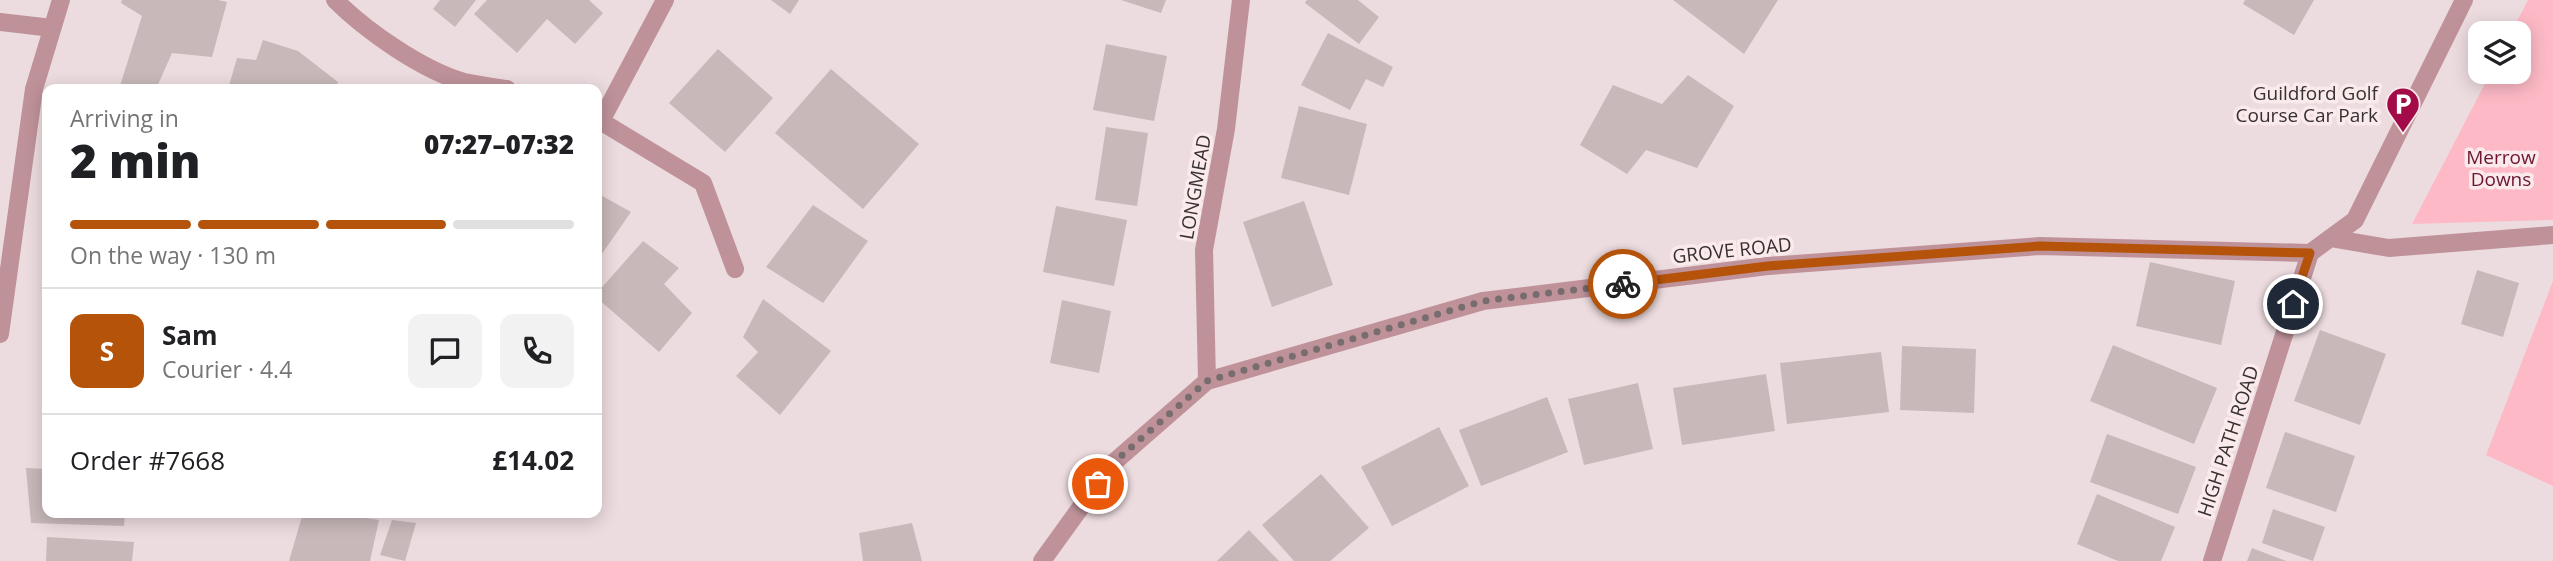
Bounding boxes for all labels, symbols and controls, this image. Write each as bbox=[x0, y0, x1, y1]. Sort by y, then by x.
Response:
map controls bbox=[2468, 21, 2531, 84]
button: layers bbox=[2468, 21, 2531, 84]
place label: Guildford Golf Course Car Park bbox=[2236, 80, 2380, 128]
parking icon: Guildford Golf Course Car Park bbox=[2384, 85, 2422, 134]
text: Arriving in bbox=[70, 102, 179, 134]
text: 07:27–07:32 bbox=[424, 126, 574, 162]
text: 2 min bbox=[70, 129, 201, 191]
street label: LONGMEAD bbox=[1173, 132, 1217, 242]
park label: Merrow Downs bbox=[2466, 144, 2536, 192]
street label: GROVE ROAD bbox=[1671, 231, 1793, 269]
text: On the way · 130 m bbox=[70, 239, 276, 271]
courier bbox=[1588, 249, 1658, 319]
icon: bike bbox=[1604, 265, 1642, 303]
pin bbox=[2263, 274, 2323, 334]
icon: home bbox=[2274, 285, 2312, 323]
button: chat bbox=[408, 314, 482, 388]
button: phone bbox=[500, 314, 574, 388]
text: Sam bbox=[162, 317, 218, 353]
text: S bbox=[100, 333, 114, 369]
text: Courier · 4.4 bbox=[162, 353, 292, 385]
street label: HIGH PATH ROAD bbox=[2191, 362, 2265, 520]
text: Order #7668 bbox=[70, 442, 225, 478]
text: £14.02 bbox=[492, 442, 574, 478]
pin bbox=[1068, 454, 1128, 514]
icon: bag bbox=[1079, 465, 1117, 503]

